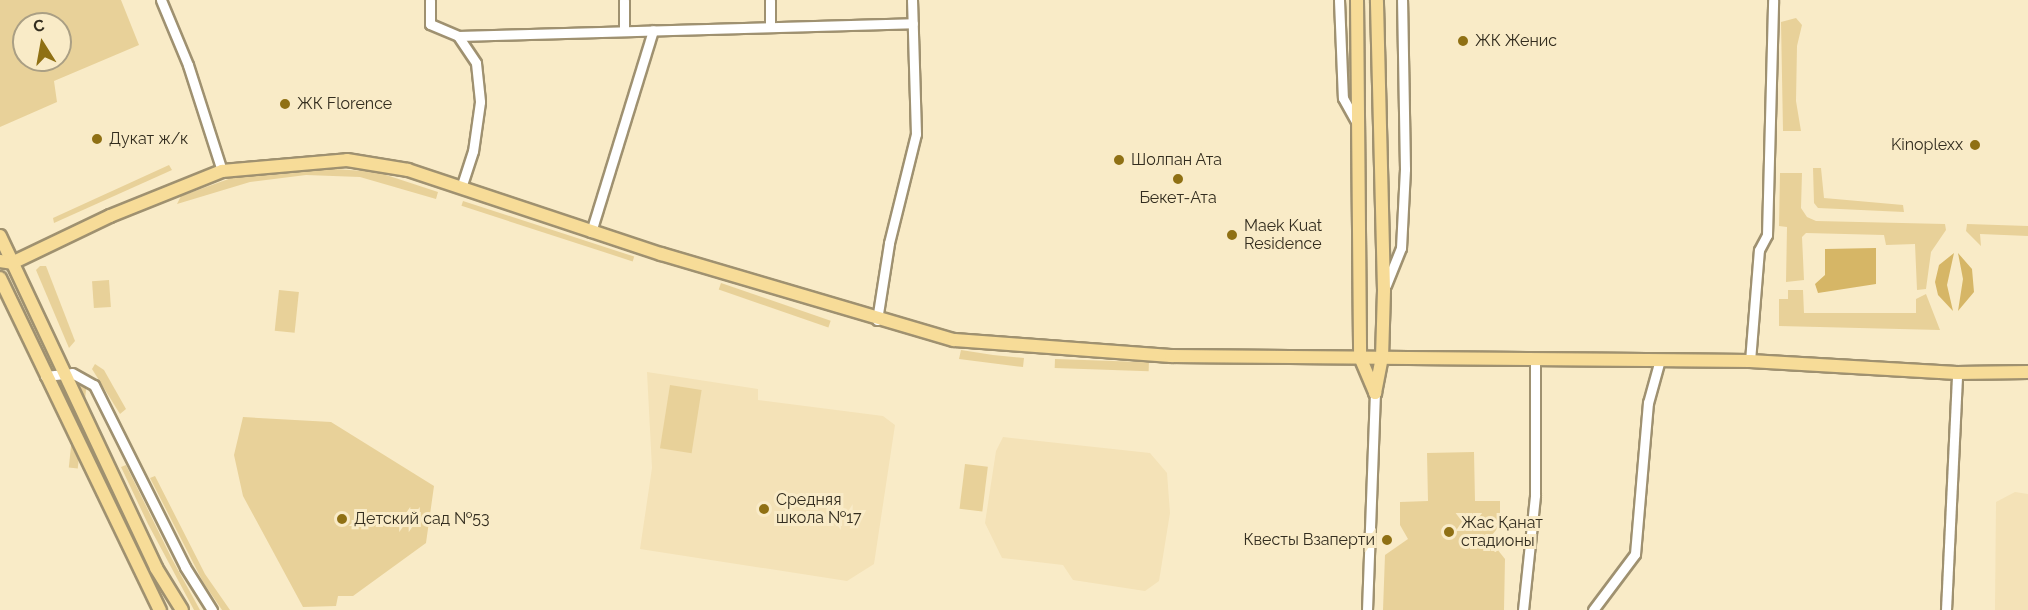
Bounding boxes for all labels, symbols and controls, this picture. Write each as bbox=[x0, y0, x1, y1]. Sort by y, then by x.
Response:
north arrow bbox=[12, 12, 72, 72]
text: С bbox=[32, 15, 46, 36]
place label: ЖК Женис bbox=[1475, 31, 1557, 51]
marker: ЖК Женис bbox=[1456, 34, 1470, 48]
place label: ЖК Florence bbox=[297, 94, 392, 114]
marker: ЖК Florence bbox=[278, 97, 292, 111]
place label: Дукат ж/к bbox=[109, 129, 188, 149]
marker: Дукат ж/к bbox=[90, 132, 104, 146]
place label: Kinoplexx bbox=[1891, 135, 1963, 155]
marker: Kinoplexx bbox=[1968, 138, 1982, 152]
place label: Шолпан Ата bbox=[1131, 150, 1222, 170]
marker: Шолпан Ата bbox=[1112, 153, 1126, 167]
marker: Бекет-Ата bbox=[1171, 172, 1185, 186]
place label: Бекет-Ата bbox=[1139, 188, 1217, 208]
place label: Maek Kuat Residence bbox=[1244, 216, 1322, 254]
marker: Maek Kuat Residence bbox=[1225, 228, 1239, 242]
place label: Средняя школа №17 bbox=[776, 490, 862, 528]
marker: Средняя школа №17 bbox=[757, 502, 771, 516]
place label: Детский сад №53 bbox=[354, 509, 490, 529]
marker: Детский сад №53 bbox=[335, 512, 349, 526]
place label: Жас Қанат стадионы bbox=[1461, 513, 1543, 551]
marker: Жас Қанат стадионы bbox=[1442, 525, 1456, 539]
place label: Квесты Взаперти bbox=[1243, 530, 1375, 550]
marker: Квесты Взаперти bbox=[1380, 533, 1394, 547]

